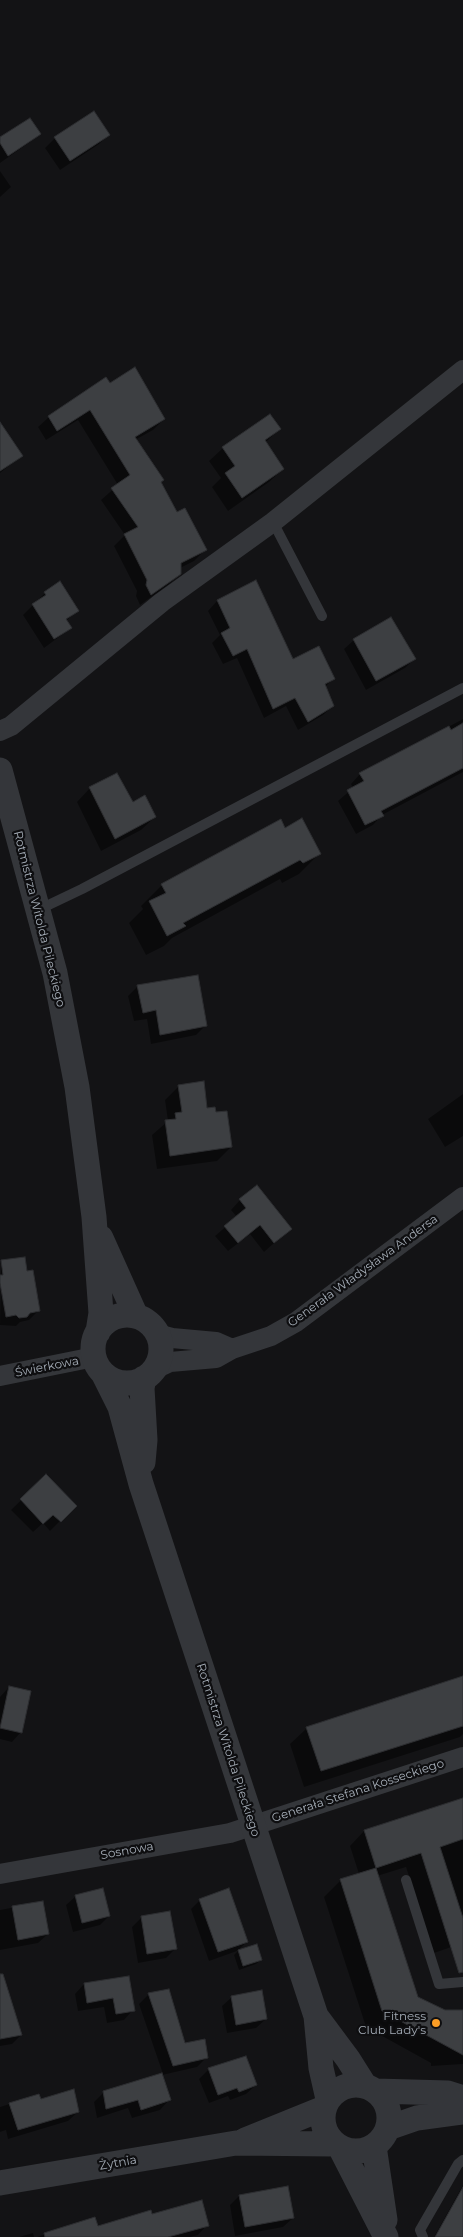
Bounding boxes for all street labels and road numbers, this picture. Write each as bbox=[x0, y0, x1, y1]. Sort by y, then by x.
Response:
street label: Rotmistrza Witolda Pileckiego bbox=[10, 829, 68, 1009]
street label: Generała Władysława Andersa bbox=[285, 1212, 441, 1330]
street label: Świerkowa bbox=[14, 1354, 80, 1380]
street label: Rotmistrza Witolda Pileckiego bbox=[193, 1662, 263, 1838]
street label: Generała Stefana Kosseckiego bbox=[270, 1756, 446, 1826]
street label: Sosnowa bbox=[99, 1839, 155, 1863]
street label: Żytnia bbox=[98, 2153, 138, 2173]

